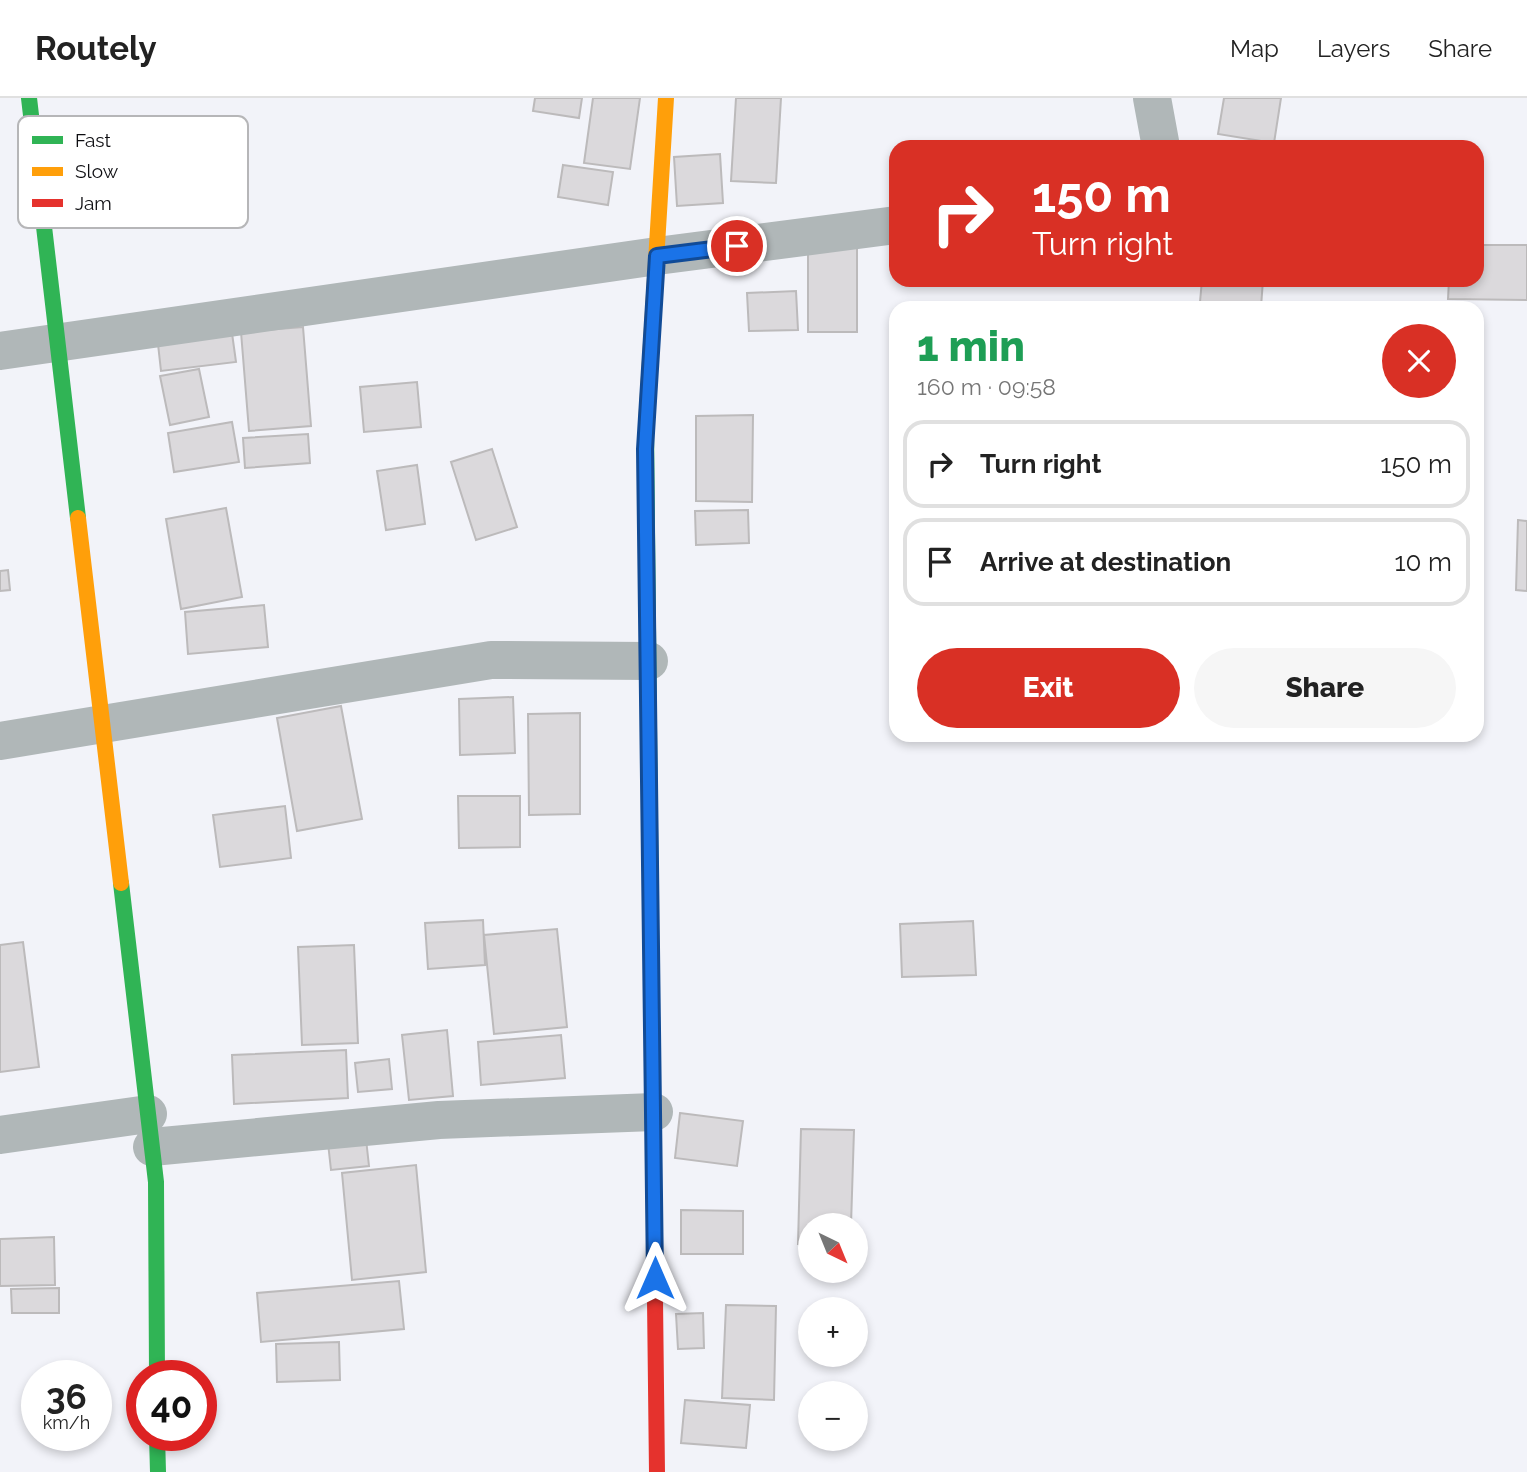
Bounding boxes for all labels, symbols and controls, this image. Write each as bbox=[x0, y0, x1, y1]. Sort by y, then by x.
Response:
text: Routely bbox=[35, 29, 157, 68]
text: Map bbox=[1230, 34, 1279, 63]
text: Layers bbox=[1317, 34, 1390, 63]
text: Share bbox=[1428, 34, 1492, 63]
legend bbox=[18, 116, 248, 228]
text: Fast bbox=[75, 129, 111, 151]
text: Slow bbox=[75, 160, 119, 182]
text: 150 m bbox=[1032, 166, 1171, 223]
icon: right bbox=[917, 168, 1008, 259]
text: Jam bbox=[75, 192, 112, 214]
pin bbox=[707, 216, 767, 276]
text: Turn right bbox=[1032, 225, 1173, 262]
icon: arrive bbox=[718, 227, 756, 265]
text: 1 min bbox=[917, 322, 1025, 371]
button: close bbox=[1382, 324, 1456, 398]
text: 160 m · 09:58 bbox=[917, 373, 1056, 400]
icon: right bbox=[921, 445, 959, 483]
text: Turn right bbox=[980, 449, 1101, 479]
text: 150 m bbox=[1380, 449, 1452, 479]
icon: arrive bbox=[921, 543, 959, 581]
text: Arrive at destination bbox=[980, 547, 1231, 577]
text: 10 m bbox=[1394, 547, 1452, 577]
button: Exit bbox=[917, 648, 1180, 728]
button: Share bbox=[1194, 648, 1456, 728]
north arrow bbox=[798, 1213, 868, 1283]
map controls bbox=[798, 1213, 868, 1451]
position arrow bbox=[618, 1241, 692, 1315]
button: + bbox=[798, 1297, 868, 1367]
speed limit sign: 40 bbox=[126, 1360, 217, 1451]
text: 36 bbox=[46, 1376, 87, 1417]
button: − bbox=[798, 1381, 868, 1451]
text: km/h bbox=[43, 1412, 90, 1433]

